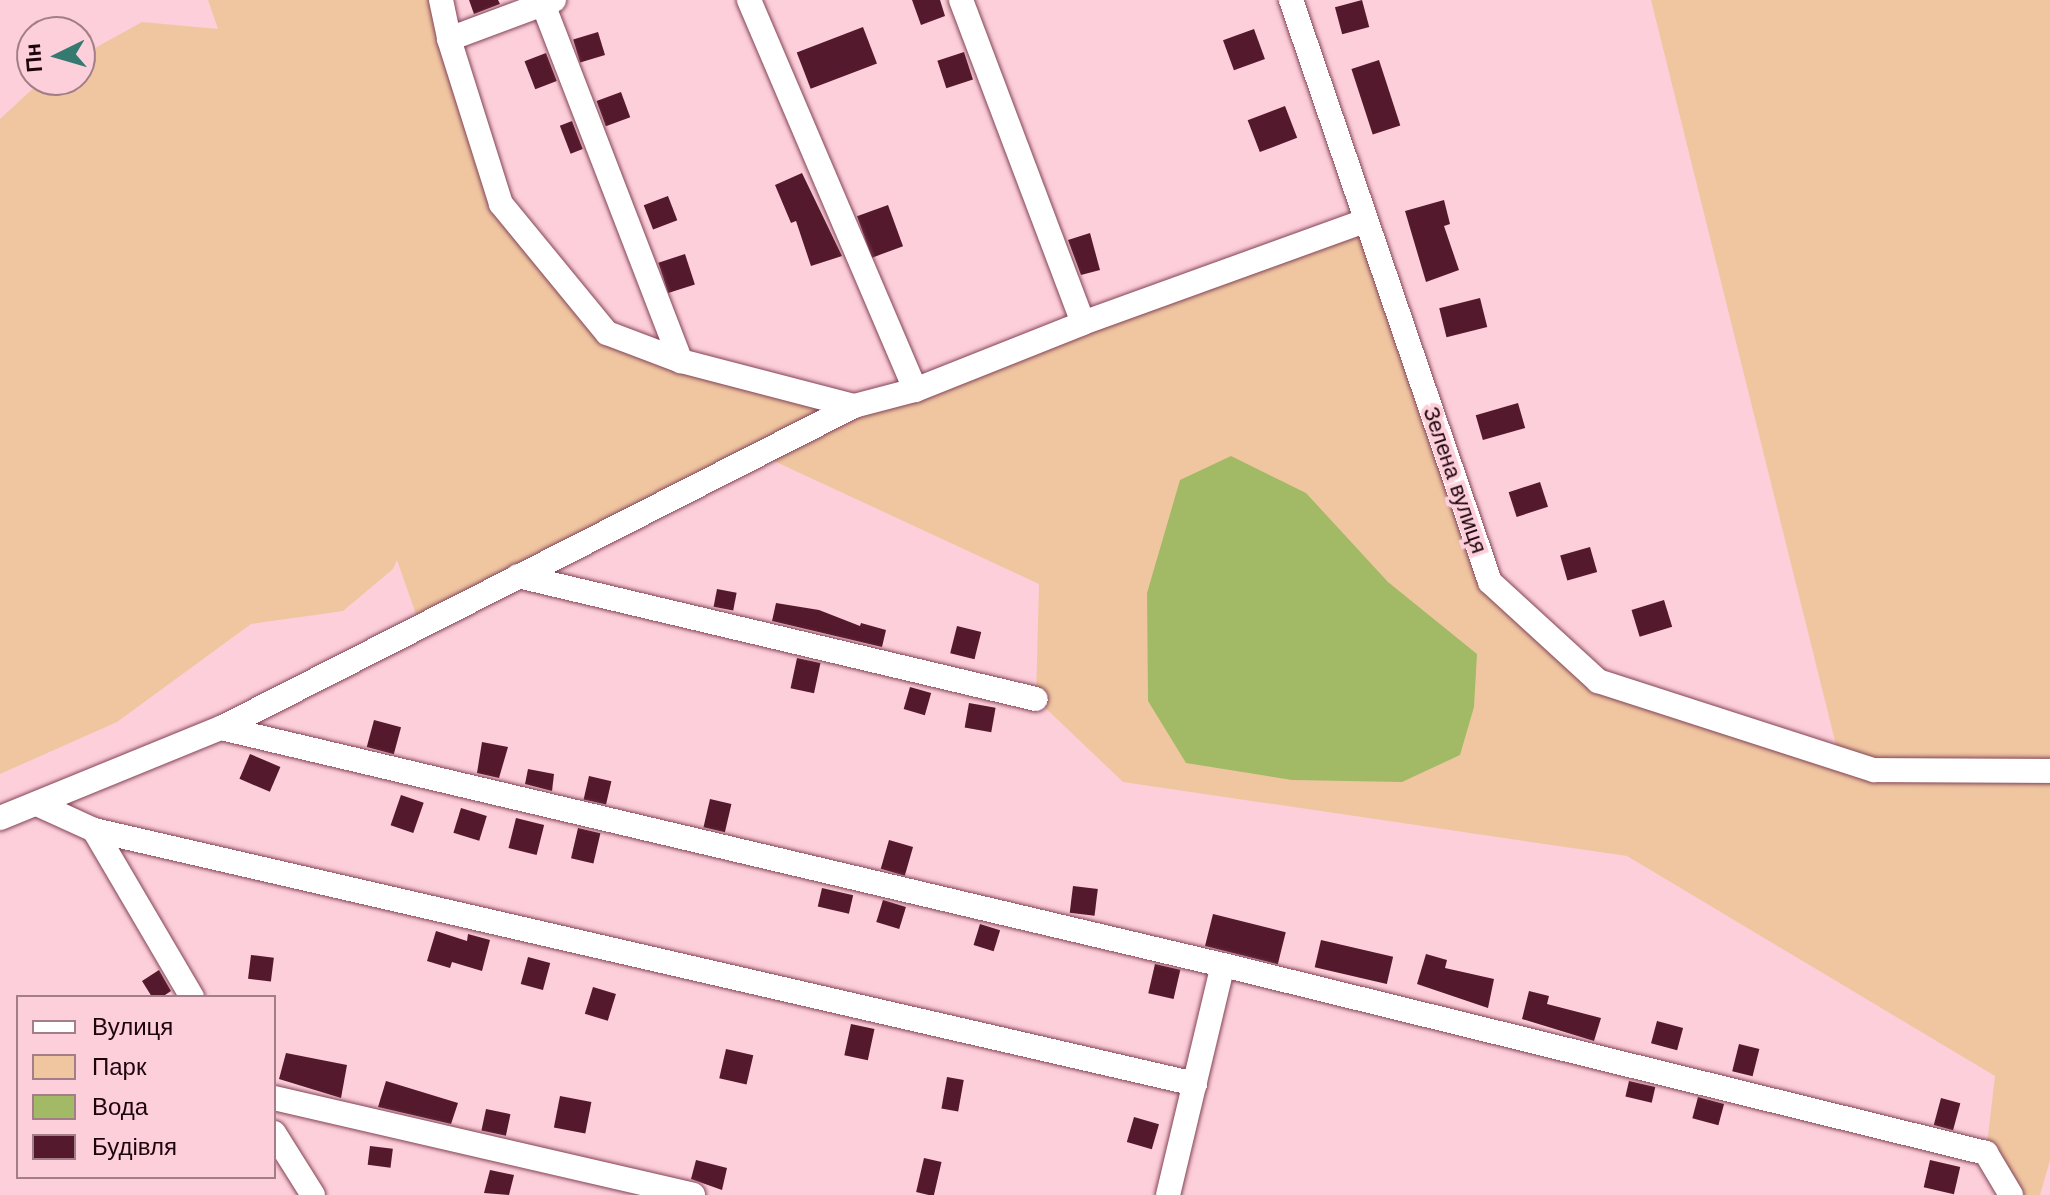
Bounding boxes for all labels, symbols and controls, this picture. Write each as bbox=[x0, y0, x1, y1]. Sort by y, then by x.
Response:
north arrow bbox=[16, 16, 96, 96]
text: Пн bbox=[20, 42, 47, 74]
street label: Зелена вулиця bbox=[1418, 403, 1492, 557]
legend bbox=[16, 995, 276, 1179]
text: Вулиця bbox=[92, 1013, 173, 1041]
text: Парк bbox=[92, 1053, 146, 1081]
text: Вода bbox=[92, 1093, 148, 1121]
text: Будівля bbox=[92, 1133, 177, 1161]

